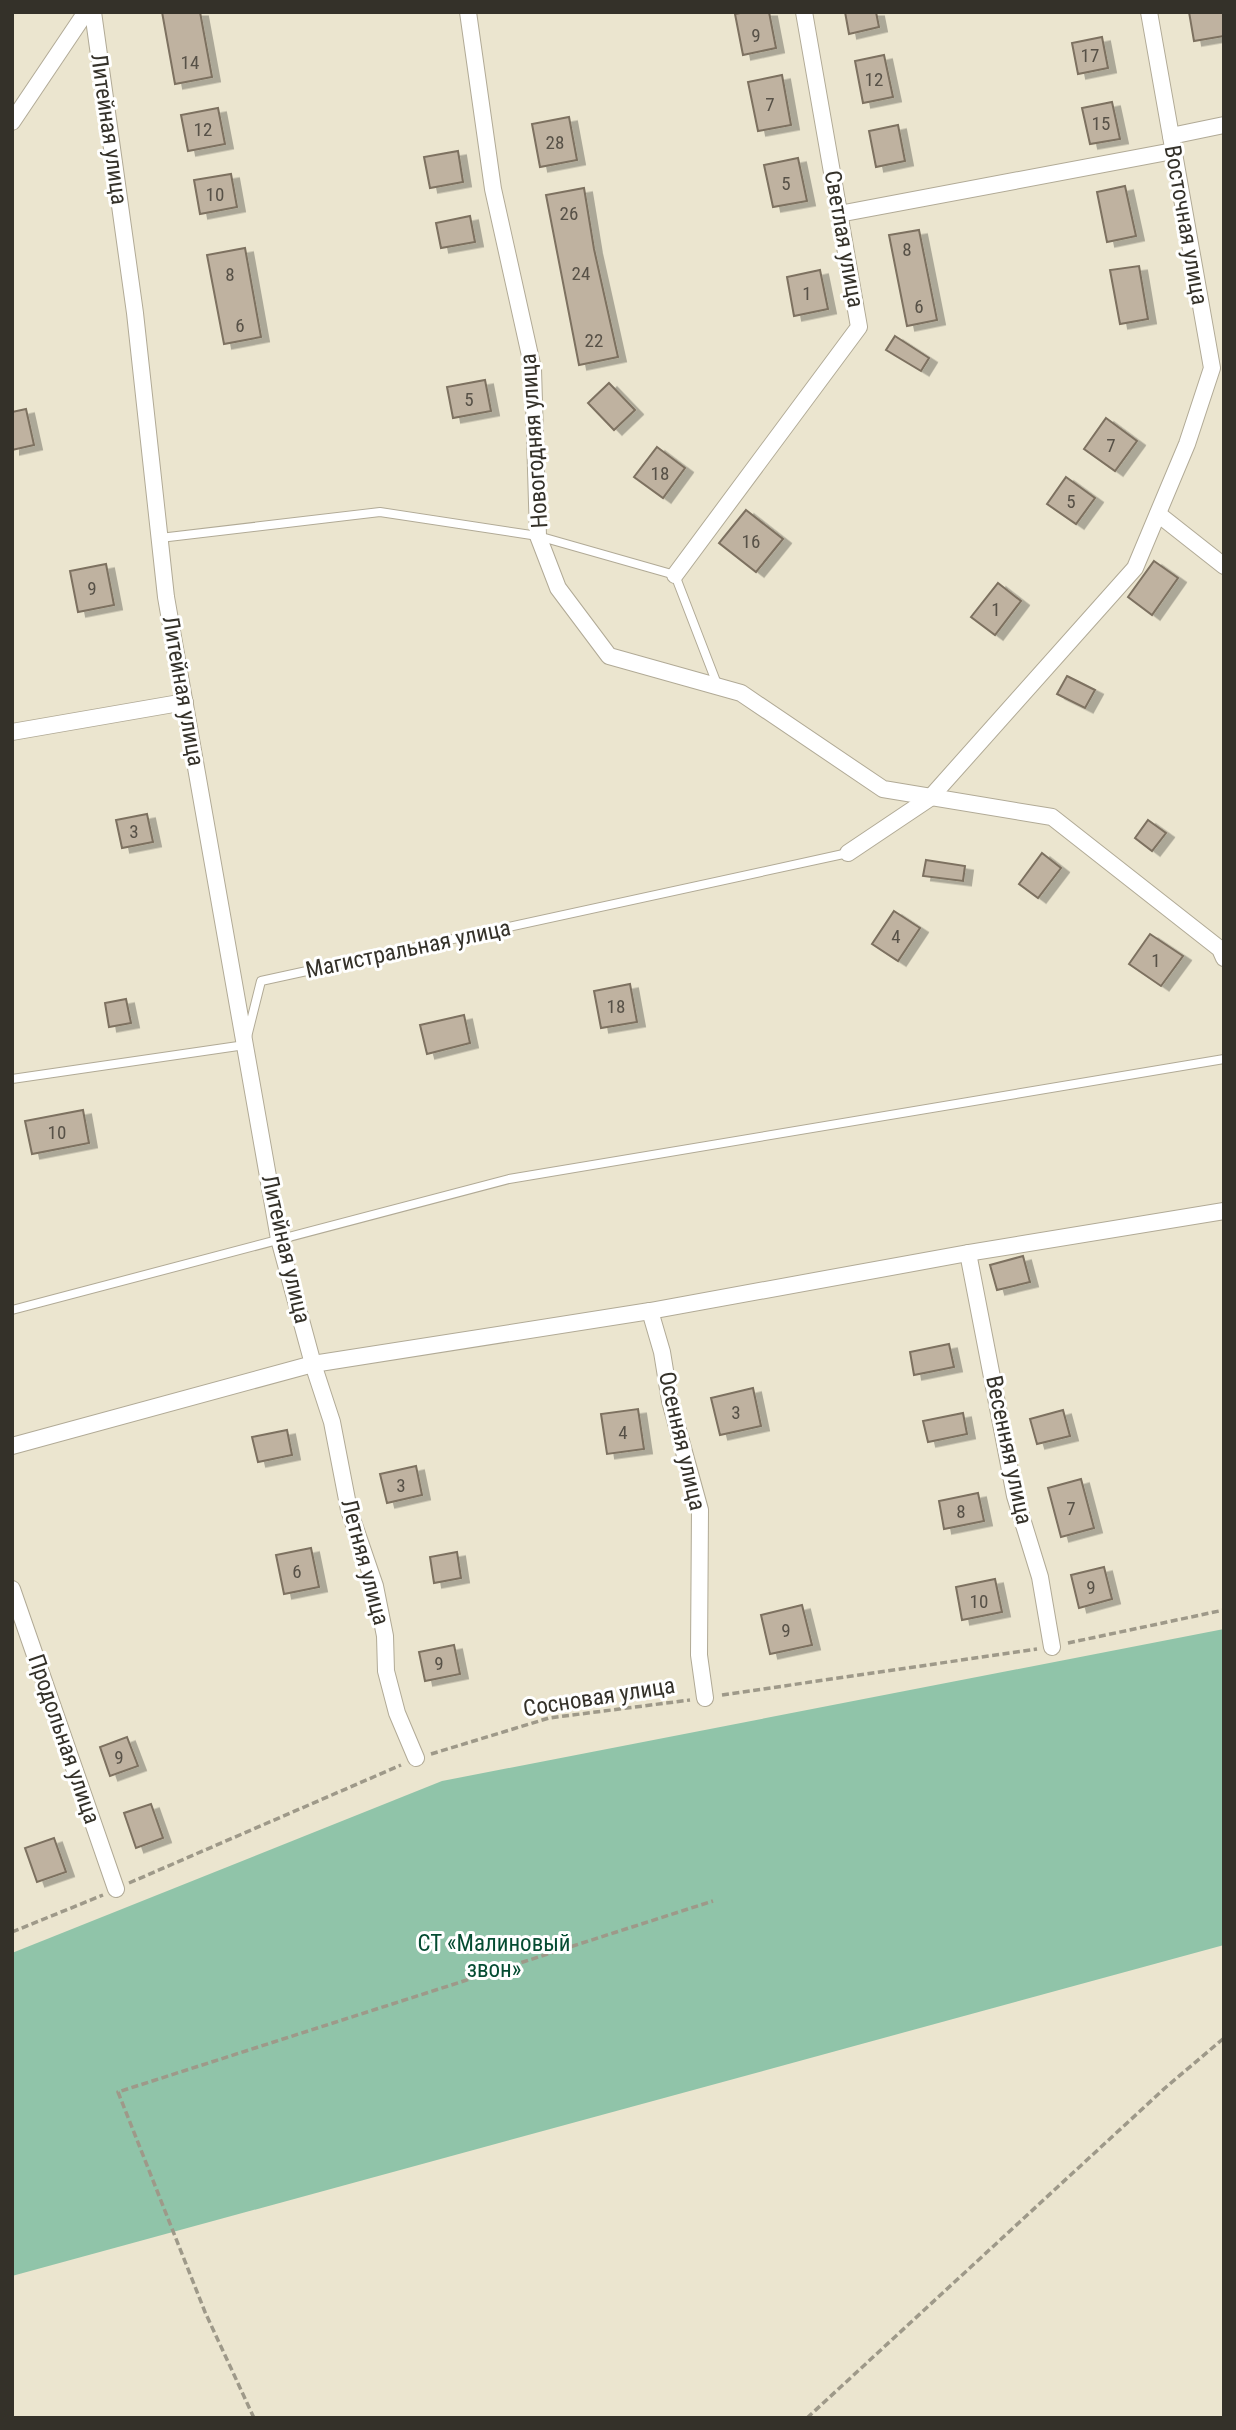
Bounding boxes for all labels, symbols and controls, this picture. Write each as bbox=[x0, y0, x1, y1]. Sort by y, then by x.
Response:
house number: 9 bbox=[751, 24, 761, 47]
house number: 17 bbox=[1081, 44, 1099, 67]
house number: 14 bbox=[181, 51, 199, 74]
street label: Литейная улица bbox=[85, 52, 133, 206]
house number: 12 bbox=[865, 68, 883, 91]
house number: 7 bbox=[765, 93, 775, 116]
house number: 15 bbox=[1092, 112, 1110, 135]
house number: 12 bbox=[194, 118, 212, 141]
house number: 28 bbox=[546, 131, 564, 154]
street label: Восточная улица bbox=[1159, 143, 1213, 307]
street label: Светлая улица bbox=[819, 168, 869, 310]
house number: 5 bbox=[781, 172, 791, 195]
house number: 10 bbox=[206, 183, 224, 206]
house number: 26 bbox=[560, 202, 578, 225]
house number: 8 bbox=[902, 238, 912, 261]
house number: 24 bbox=[572, 262, 590, 285]
house number: 8 bbox=[225, 263, 235, 286]
house number: 1 bbox=[802, 282, 812, 305]
house number: 6 bbox=[914, 295, 924, 318]
house number: 6 bbox=[235, 314, 245, 337]
house number: 22 bbox=[585, 329, 603, 352]
street label: Новогодняя улица bbox=[514, 353, 554, 529]
house number: 5 bbox=[464, 388, 474, 411]
house number: 7 bbox=[1106, 434, 1116, 457]
house number: 18 bbox=[651, 462, 669, 485]
house number: 5 bbox=[1066, 490, 1076, 513]
house number: 16 bbox=[742, 530, 760, 553]
house number: 9 bbox=[87, 577, 97, 600]
house number: 1 bbox=[991, 598, 1001, 621]
street label: Литейная улица bbox=[157, 614, 209, 768]
house number: 3 bbox=[129, 820, 139, 843]
street label: Магистральная улица bbox=[303, 914, 513, 984]
house number: 4 bbox=[891, 925, 901, 948]
house number: 1 bbox=[1151, 949, 1161, 972]
house number: 18 bbox=[607, 995, 625, 1018]
house number: 10 bbox=[48, 1121, 66, 1144]
street label: Литейная улица bbox=[256, 1172, 316, 1326]
street label: Осенняя улица bbox=[653, 1369, 711, 1513]
street label: Весенняя улица bbox=[980, 1373, 1038, 1527]
house number: 3 bbox=[731, 1401, 741, 1424]
house number: 4 bbox=[618, 1421, 628, 1444]
house number: 3 bbox=[396, 1474, 406, 1497]
street label: Летняя улица bbox=[335, 1496, 395, 1628]
house number: 7 bbox=[1066, 1497, 1076, 1520]
house number: 8 bbox=[956, 1500, 966, 1523]
house number: 6 bbox=[292, 1560, 302, 1583]
house number: 9 bbox=[1086, 1576, 1096, 1599]
house number: 10 bbox=[970, 1590, 988, 1613]
house number: 9 bbox=[781, 1619, 791, 1642]
street label: Продольная улица bbox=[22, 1651, 106, 1827]
house number: 9 bbox=[434, 1652, 444, 1675]
street label: Сосновая улица bbox=[521, 1672, 677, 1722]
house number: 9 bbox=[114, 1746, 124, 1769]
park label: СТ «Малиновый звон» bbox=[417, 1930, 571, 1983]

